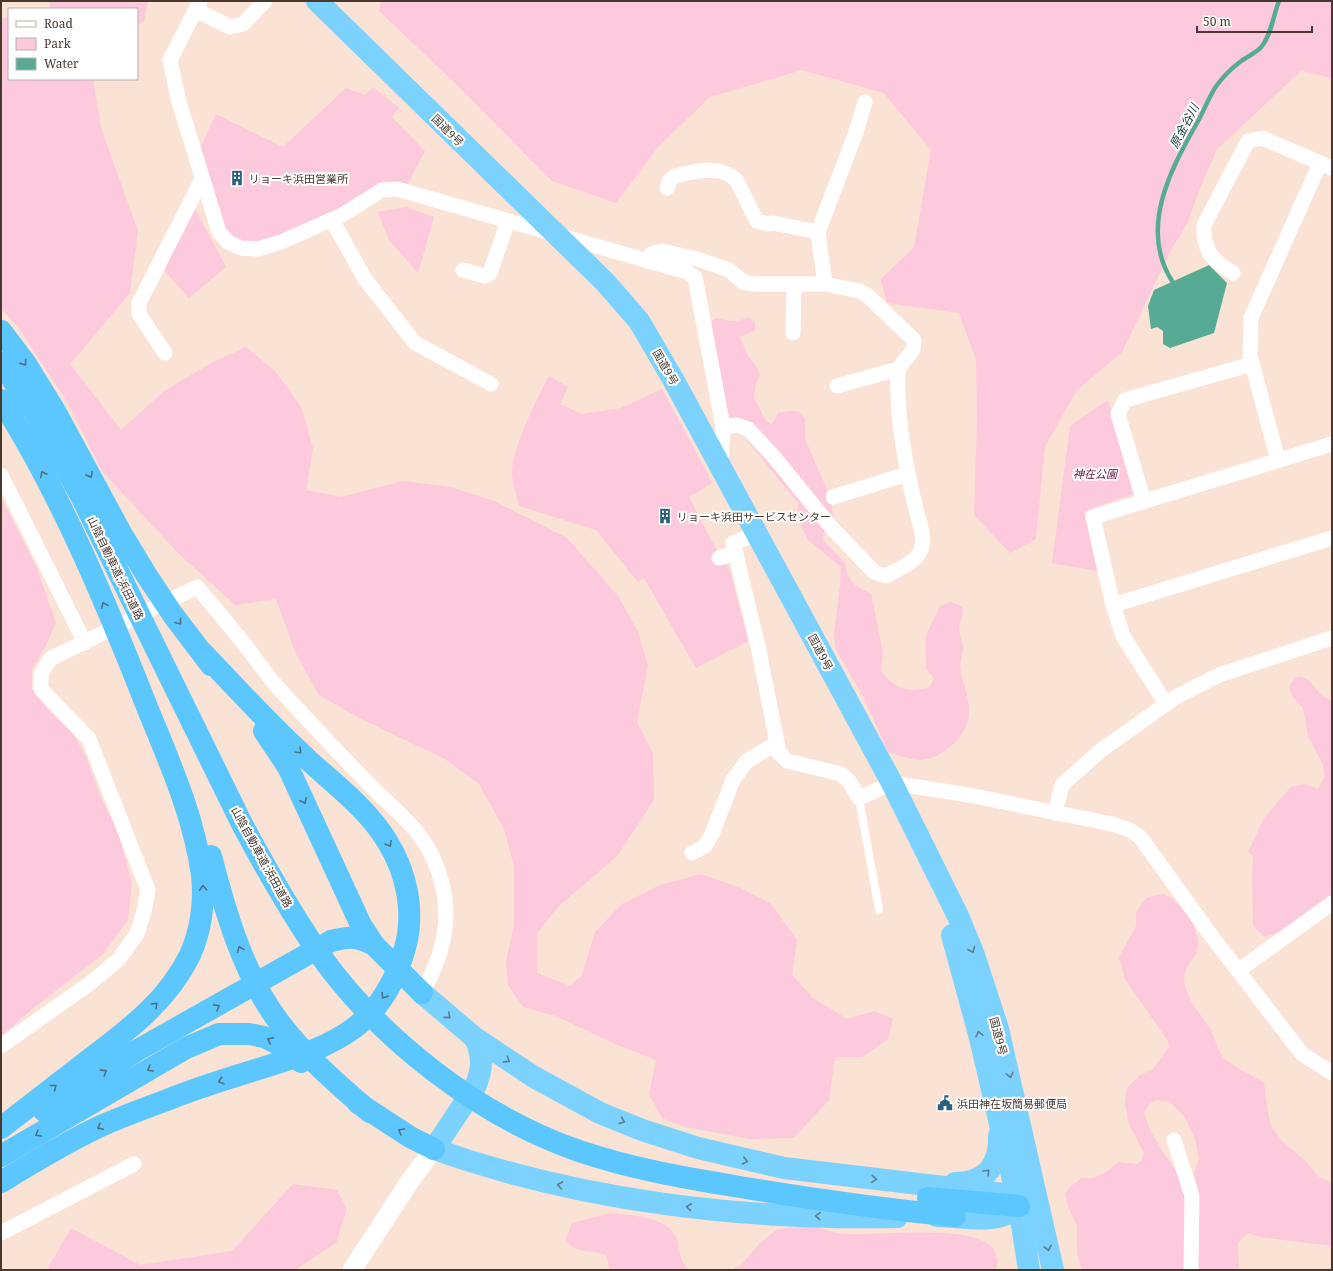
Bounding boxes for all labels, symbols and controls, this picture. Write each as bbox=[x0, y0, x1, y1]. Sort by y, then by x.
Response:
legend bbox=[8, 8, 138, 80]
scale bar bbox=[1197, 8, 1312, 34]
text: 50 m bbox=[1203, 13, 1231, 30]
text: Road bbox=[44, 15, 74, 32]
text: Park bbox=[44, 35, 72, 52]
text: Water bbox=[44, 55, 79, 72]
water label: 原金谷川 bbox=[1165, 99, 1204, 151]
street label: 国道9号 bbox=[429, 111, 467, 149]
building icon: リョーキ浜田営業所 bbox=[228, 169, 246, 187]
place label: リョーキ浜田営業所 bbox=[249, 171, 349, 186]
street label: 国道9号 bbox=[650, 346, 682, 388]
one-way arrow bbox=[19, 358, 26, 365]
park label: 神在公園 bbox=[1073, 466, 1119, 481]
one-way arrow bbox=[40, 471, 48, 479]
one-way arrow bbox=[85, 471, 93, 478]
building icon: リョーキ浜田サービスセンター bbox=[656, 507, 674, 525]
place label: リョーキ浜田サービスセンター bbox=[677, 509, 831, 524]
street label: 山陰自動車道;浜田道路 bbox=[84, 514, 148, 622]
one-way arrow bbox=[101, 601, 109, 608]
one-way arrow bbox=[174, 617, 181, 624]
street label: 国道9号 bbox=[805, 631, 837, 673]
one-way arrow bbox=[294, 746, 302, 754]
one-way arrow bbox=[299, 796, 307, 804]
street label: 山陰自動車道;浜田道路 bbox=[228, 804, 296, 910]
one-way arrow bbox=[384, 840, 391, 847]
one-way arrow bbox=[198, 885, 207, 891]
one-way arrow bbox=[237, 946, 245, 954]
one-way arrow bbox=[968, 947, 976, 954]
one-way arrow bbox=[381, 992, 388, 999]
one-way arrow bbox=[150, 1002, 158, 1010]
one-way arrow bbox=[213, 1004, 220, 1011]
one-way arrow bbox=[444, 1011, 451, 1018]
street label: 国道9号 bbox=[987, 1015, 1011, 1057]
one-way arrow bbox=[976, 1031, 984, 1037]
one-way arrow bbox=[267, 1037, 274, 1045]
one-way arrow bbox=[503, 1055, 510, 1062]
one-way arrow bbox=[147, 1064, 154, 1071]
one-way arrow bbox=[100, 1070, 107, 1077]
one-way arrow bbox=[1005, 1072, 1013, 1078]
one-way arrow bbox=[218, 1077, 225, 1085]
one-way arrow bbox=[50, 1085, 57, 1092]
public building icon: 浜田神在坂簡易郵便局 bbox=[936, 1094, 954, 1112]
place label: 浜田神在坂簡易郵便局 bbox=[957, 1096, 1067, 1111]
one-way arrow bbox=[618, 1117, 625, 1125]
one-way arrow bbox=[97, 1122, 104, 1130]
one-way arrow bbox=[398, 1129, 405, 1136]
one-way arrow bbox=[35, 1130, 42, 1137]
one-way arrow bbox=[742, 1156, 749, 1164]
one-way arrow bbox=[982, 1169, 990, 1177]
one-way arrow bbox=[871, 1175, 877, 1184]
one-way arrow bbox=[557, 1182, 564, 1190]
one-way arrow bbox=[686, 1202, 692, 1211]
one-way arrow bbox=[815, 1211, 821, 1220]
one-way arrow bbox=[1044, 1245, 1052, 1251]

